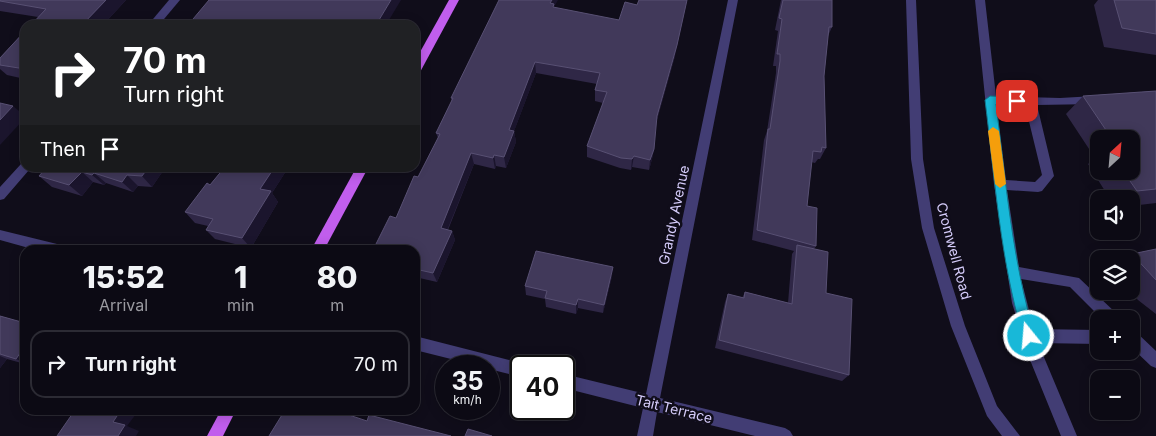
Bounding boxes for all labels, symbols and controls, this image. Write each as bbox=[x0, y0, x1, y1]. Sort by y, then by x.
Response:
text: 70 m bbox=[123, 39, 207, 81]
icon: right bbox=[40, 40, 105, 105]
pin bbox=[996, 80, 1038, 122]
text: Turn right bbox=[123, 81, 224, 107]
icon: arrive bbox=[1003, 87, 1031, 115]
north arrow bbox=[1090, 130, 1140, 180]
map controls bbox=[1090, 130, 1140, 420]
icon: arrive bbox=[96, 135, 124, 163]
text: Then bbox=[40, 138, 86, 161]
street label: Grandy Avenue bbox=[655, 163, 692, 266]
button: sound bbox=[1090, 190, 1140, 240]
street label: Cromwell Road bbox=[933, 200, 976, 301]
button: layers bbox=[1090, 250, 1140, 300]
text: 15:52 bbox=[82, 259, 165, 295]
text: 1 bbox=[234, 259, 247, 295]
text: 80 bbox=[317, 259, 358, 295]
text: Arrival bbox=[99, 295, 148, 315]
text: min bbox=[227, 295, 254, 315]
text: m bbox=[330, 295, 344, 315]
position arrow bbox=[1002, 309, 1054, 361]
button: + bbox=[1090, 310, 1140, 360]
icon: right bbox=[42, 350, 70, 378]
text: Turn right bbox=[85, 353, 176, 376]
text: 70 m bbox=[354, 353, 398, 376]
speed limit sign: 40 bbox=[510, 355, 575, 420]
text: 35 bbox=[451, 366, 484, 396]
button: − bbox=[1090, 370, 1140, 420]
street label: Tait Terrace bbox=[634, 391, 714, 426]
text: km/h bbox=[453, 392, 482, 407]

